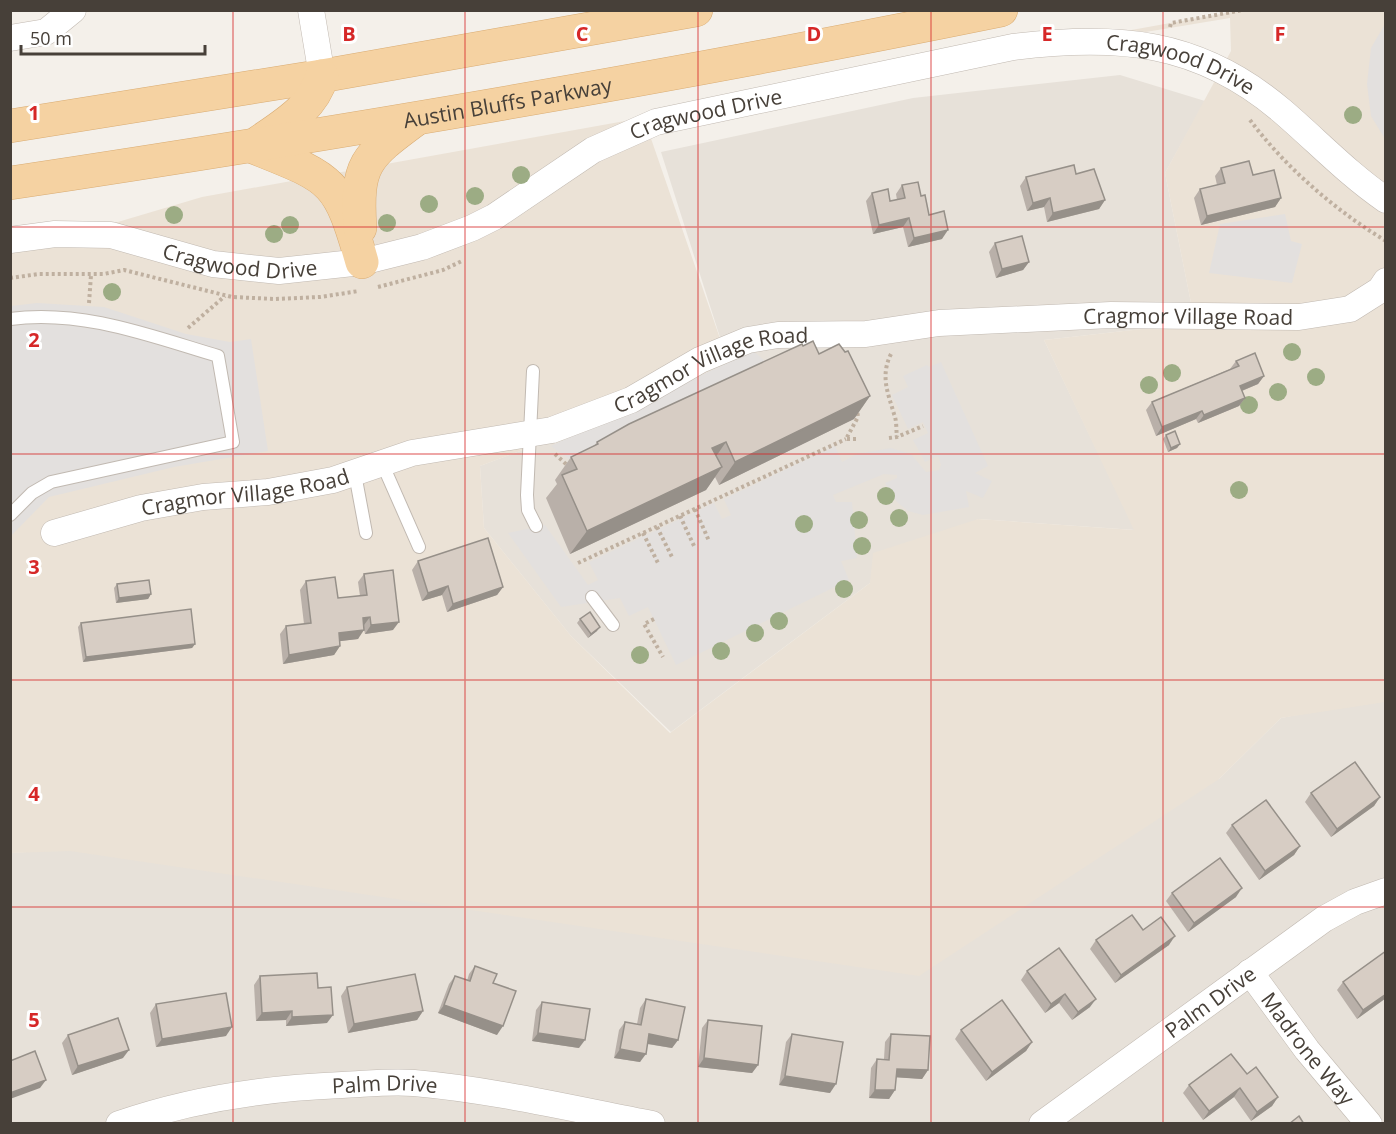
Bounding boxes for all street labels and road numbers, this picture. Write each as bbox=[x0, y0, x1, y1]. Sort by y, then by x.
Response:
street label: Cragwood Drive bbox=[1105, 28, 1261, 100]
street label: Austin Bluffs Parkway bbox=[401, 71, 614, 134]
street label: Cragwood Drive bbox=[625, 82, 785, 146]
street label: Cragwood Drive bbox=[160, 236, 319, 285]
street label: Cragmor Village Road bbox=[1083, 301, 1293, 331]
street label: Cragmor Village Road bbox=[610, 320, 808, 419]
street label: Cragmor Village Road bbox=[139, 462, 353, 522]
street label: Palm Drive bbox=[1159, 959, 1261, 1044]
street label: Madrone Way bbox=[1255, 986, 1361, 1111]
street label: Palm Drive bbox=[331, 1068, 439, 1099]

